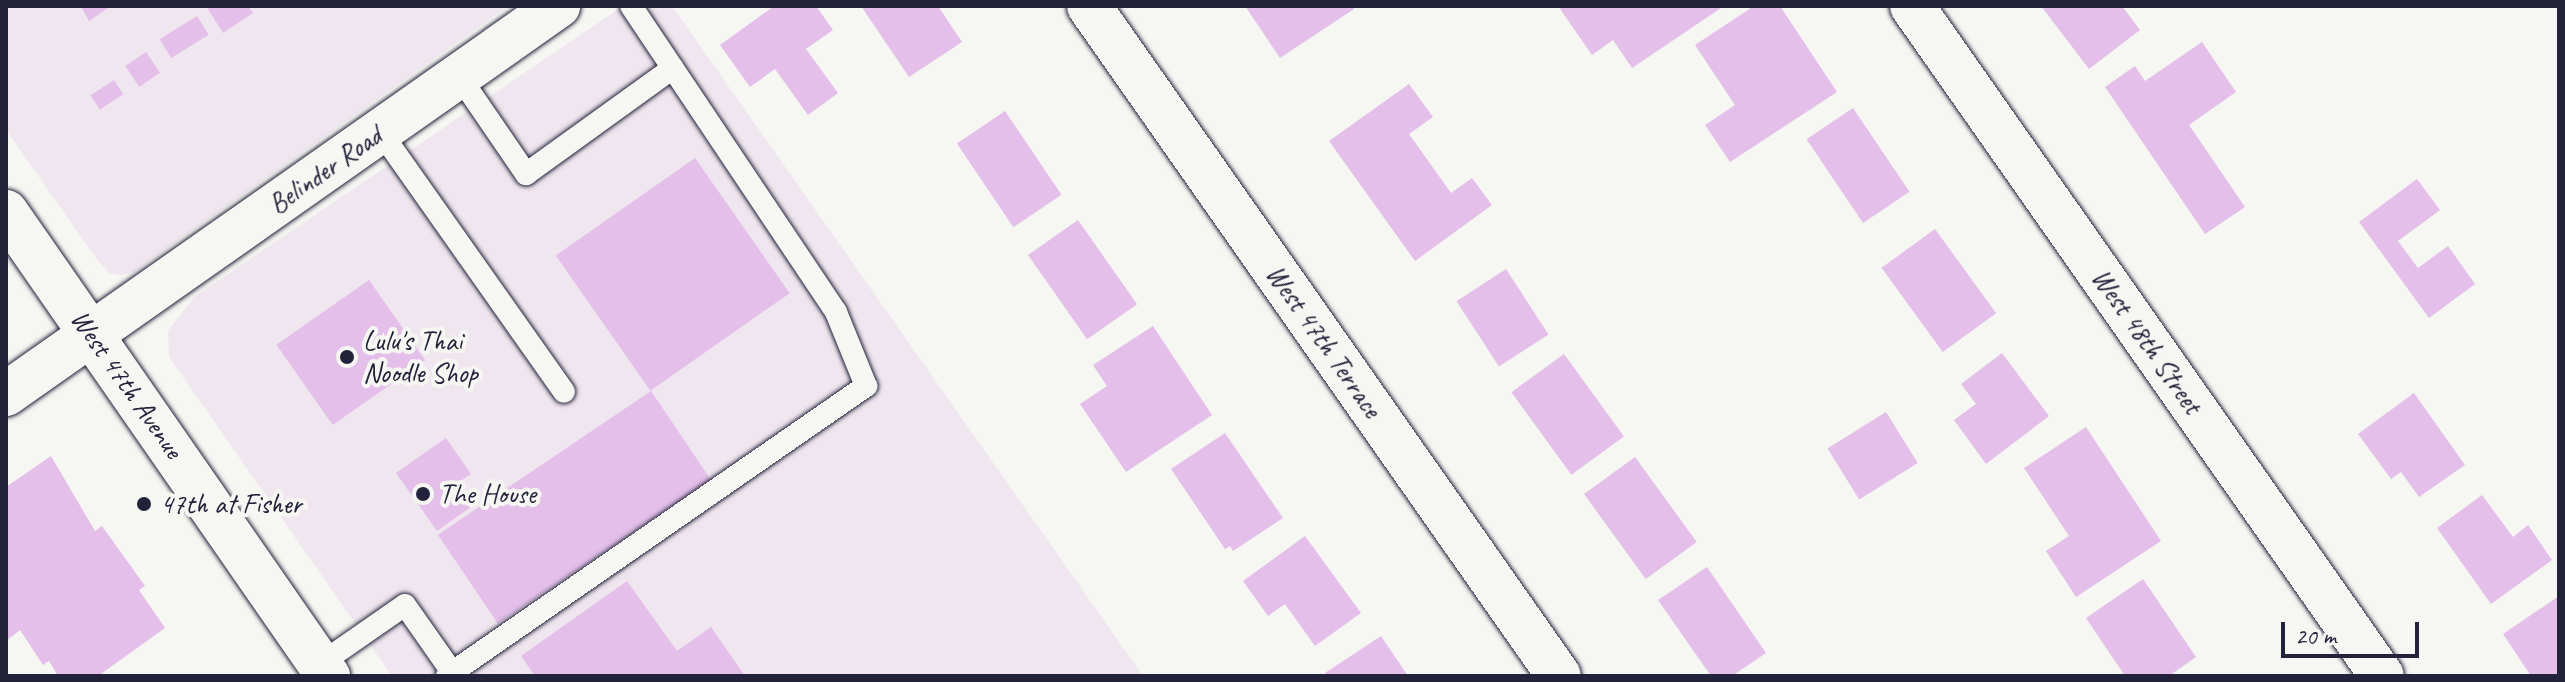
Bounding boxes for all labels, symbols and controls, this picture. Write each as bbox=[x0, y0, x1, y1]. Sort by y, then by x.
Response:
street label: Belinder Road bbox=[262, 119, 388, 221]
street label: West 47th Terrace bbox=[1259, 258, 1389, 424]
street label: West 48th Street bbox=[2084, 262, 2210, 420]
street label: West 47th Avenue bbox=[64, 303, 190, 465]
place label: Lulu's Thai Noodle Shop bbox=[363, 324, 479, 390]
marker: Lulu's Thai Noodle Shop bbox=[338, 348, 356, 366]
place label: The House bbox=[439, 477, 536, 511]
marker: The House bbox=[414, 485, 432, 503]
place label: 47th at Fisher bbox=[160, 487, 302, 521]
marker: 47th at Fisher bbox=[135, 495, 153, 513]
scale bar bbox=[2285, 606, 2423, 656]
text: 20 m bbox=[2295, 621, 2336, 651]

